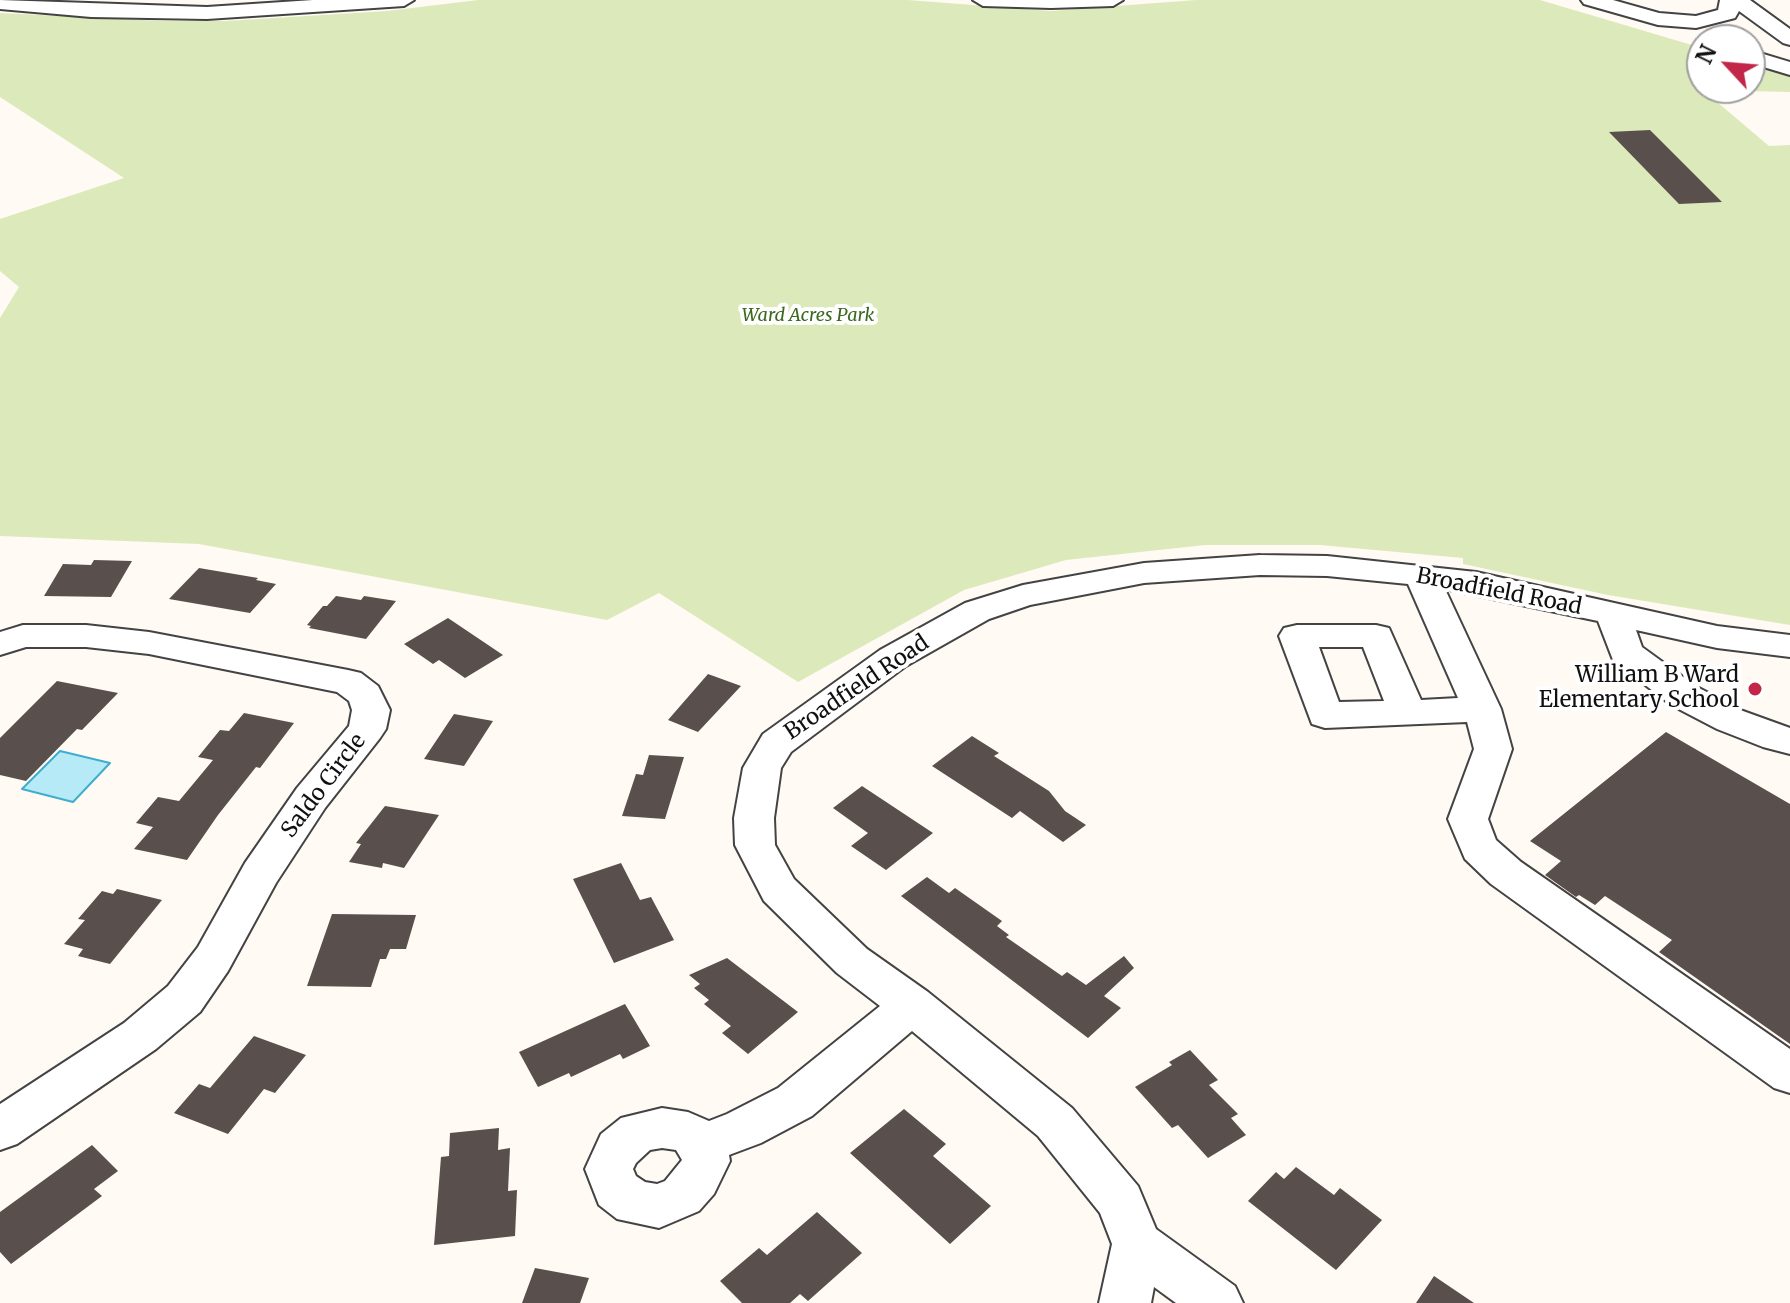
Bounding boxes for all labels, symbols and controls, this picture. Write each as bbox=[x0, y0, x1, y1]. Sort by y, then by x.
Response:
north arrow bbox=[1686, 24, 1766, 104]
text: N bbox=[1690, 40, 1723, 68]
park label: Ward Acres Park bbox=[742, 305, 874, 327]
street label: Broadfield Road bbox=[1414, 563, 1584, 621]
street label: Broadfield Road bbox=[780, 630, 934, 746]
place label: William B Ward Elementary School bbox=[1539, 663, 1739, 714]
marker: William B Ward Elementary School bbox=[1746, 680, 1764, 698]
street label: Saldo Circle bbox=[276, 729, 372, 843]

